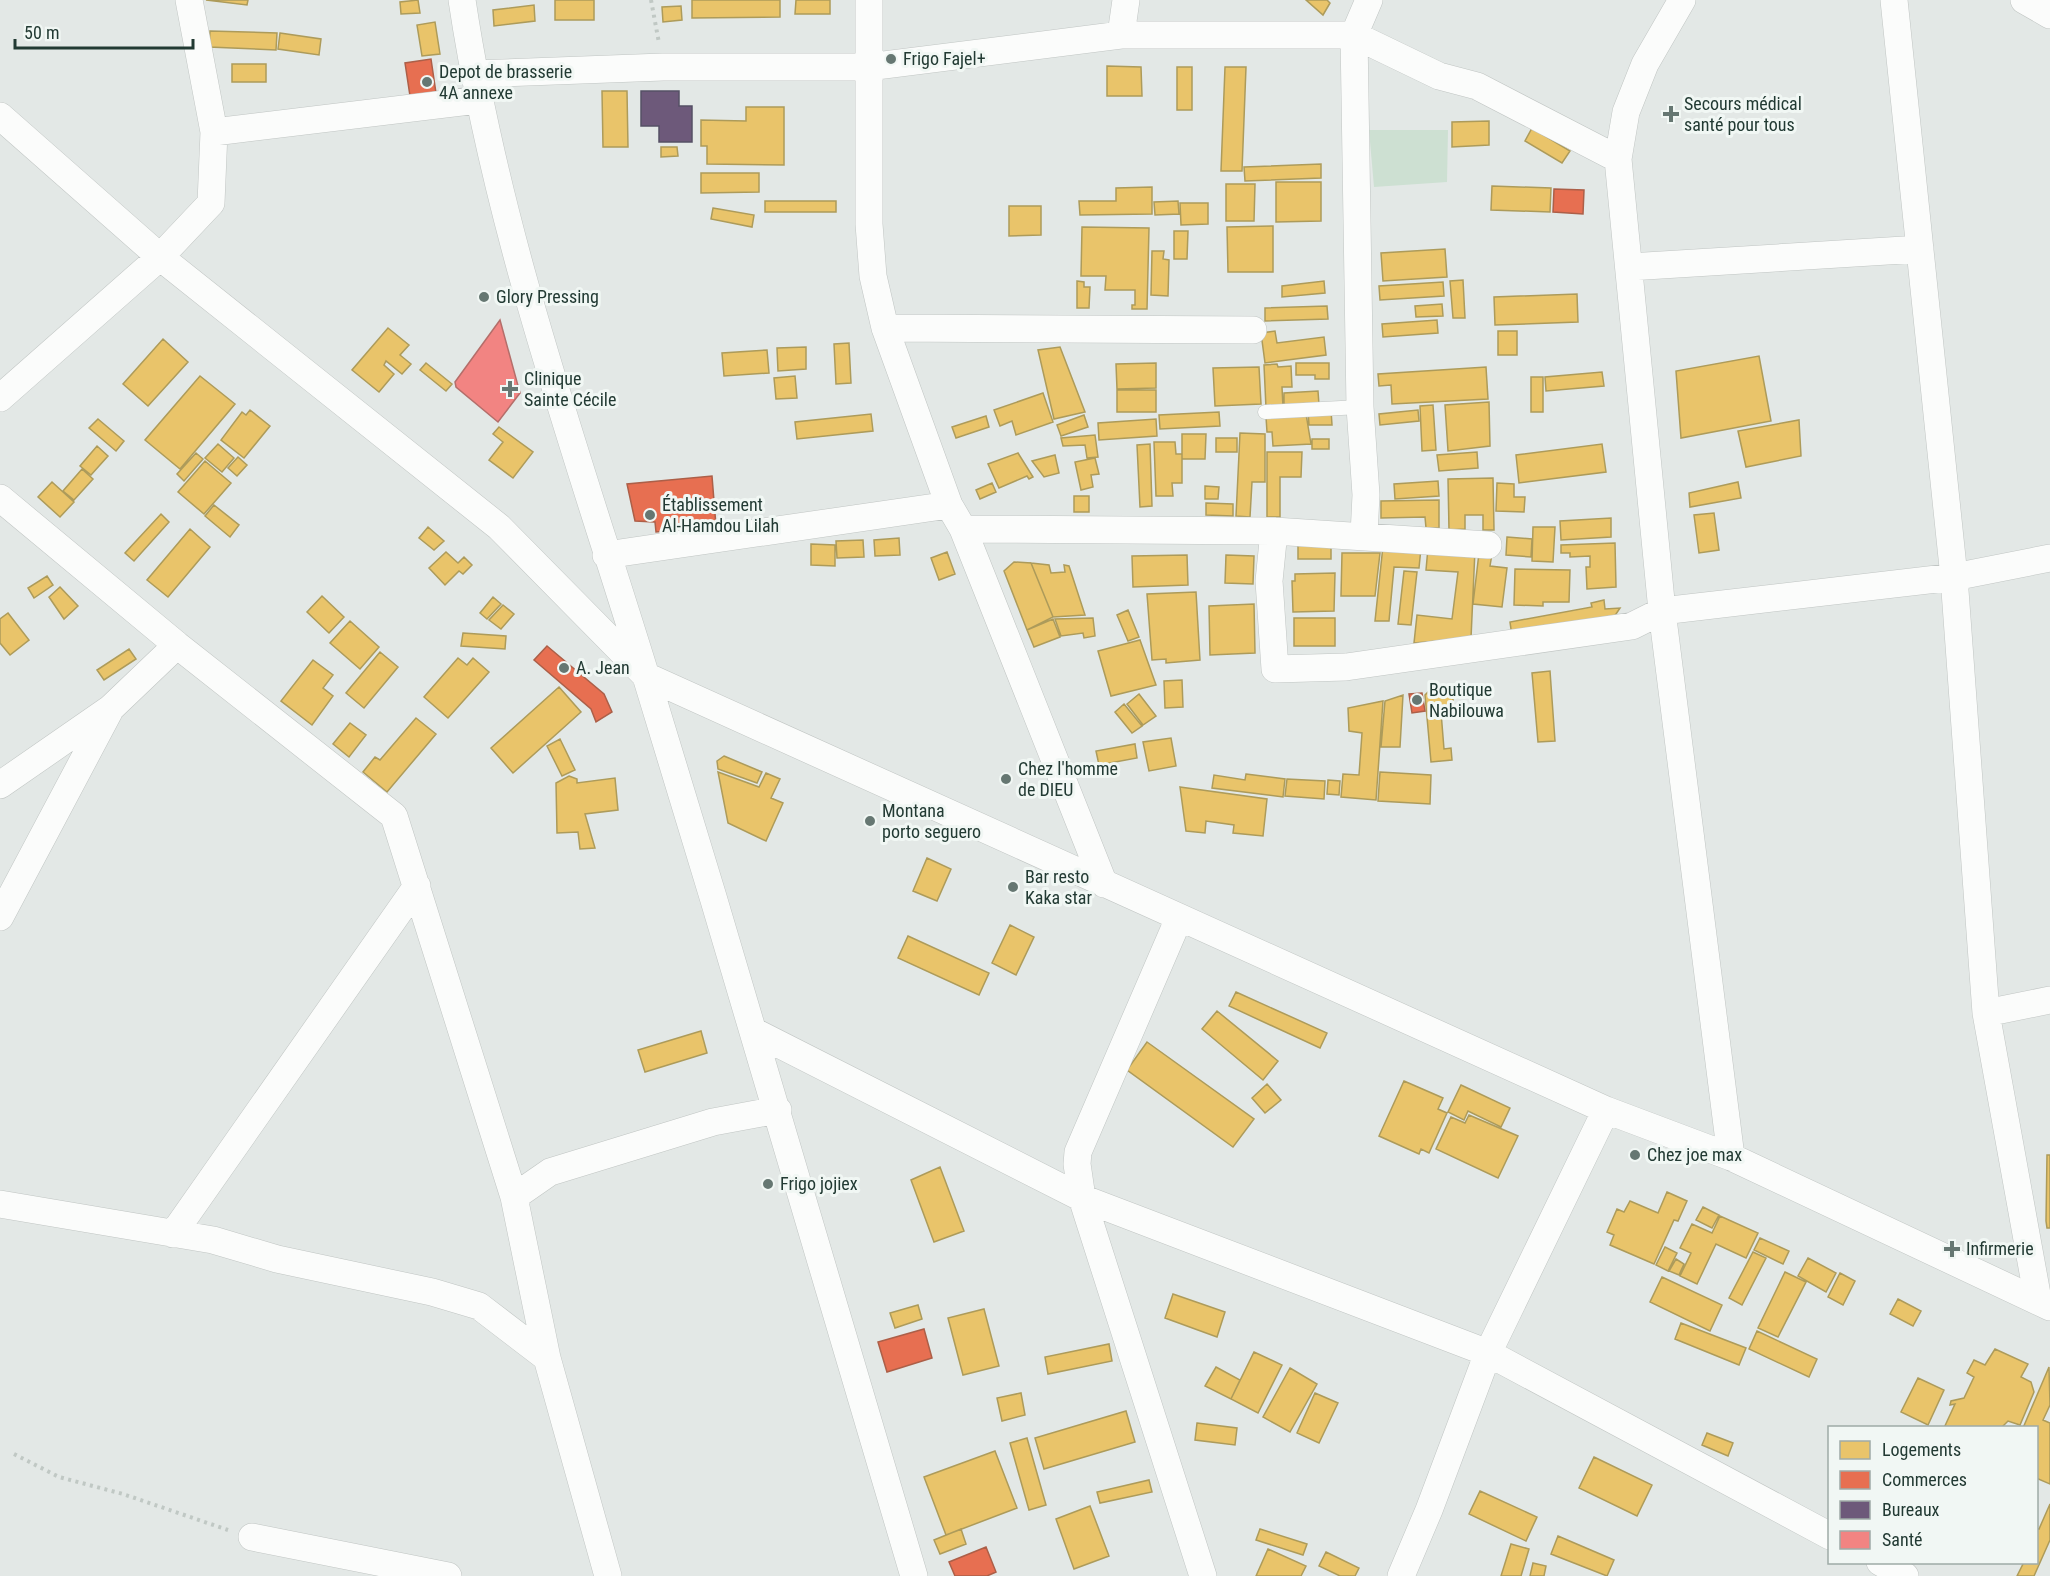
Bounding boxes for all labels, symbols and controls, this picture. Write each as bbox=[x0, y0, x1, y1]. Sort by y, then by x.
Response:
scale bar bbox=[15, 12, 194, 50]
text: 50 m bbox=[24, 22, 59, 43]
place label: Frigo Fajel+ bbox=[903, 48, 986, 69]
marker: Frigo Fajel+ bbox=[884, 52, 898, 66]
place label: Depot de brasserie 4A annexe bbox=[439, 61, 572, 103]
marker: Depot de brasserie 4A annexe bbox=[420, 75, 434, 89]
place label: Secours médical santé pour tous bbox=[1684, 93, 1802, 135]
marker: Secours médical santé pour tous bbox=[1662, 105, 1680, 123]
place label: Glory Pressing bbox=[496, 286, 599, 307]
marker: Glory Pressing bbox=[477, 290, 491, 304]
place label: Clinique Sainte Cécile bbox=[524, 368, 616, 410]
marker: Clinique Sainte Cécile bbox=[501, 380, 519, 398]
place label: Établissement Al-Hamdou Lilah bbox=[662, 494, 779, 536]
marker: Établissement Al-Hamdou Lilah bbox=[643, 508, 657, 522]
place label: A. Jean bbox=[576, 657, 630, 678]
marker: A. Jean bbox=[557, 661, 571, 675]
place label: Boutique Nabilouwa bbox=[1429, 679, 1504, 721]
marker: Boutique Nabilouwa bbox=[1410, 693, 1424, 707]
place label: Chez l'homme de DIEU bbox=[1018, 758, 1118, 800]
marker: Chez l'homme de DIEU bbox=[999, 772, 1013, 786]
place label: Montana porto seguero bbox=[882, 800, 981, 842]
marker: Montana porto seguero bbox=[863, 814, 877, 828]
place label: Bar resto Kaka star bbox=[1025, 866, 1092, 908]
marker: Bar resto Kaka star bbox=[1006, 880, 1020, 894]
place label: Chez joe max bbox=[1647, 1144, 1742, 1165]
marker: Chez joe max bbox=[1628, 1148, 1642, 1162]
place label: Frigo jojiex bbox=[780, 1173, 858, 1194]
marker: Frigo jojiex bbox=[761, 1177, 775, 1191]
place label: Infirmerie bbox=[1966, 1238, 2034, 1259]
marker: Infirmerie bbox=[1943, 1240, 1961, 1258]
legend bbox=[1828, 1426, 2038, 1564]
text: Logements bbox=[1882, 1439, 1961, 1460]
text: Commerces bbox=[1882, 1469, 1967, 1490]
text: Bureaux bbox=[1882, 1499, 1940, 1520]
text: Santé bbox=[1882, 1529, 1922, 1550]

